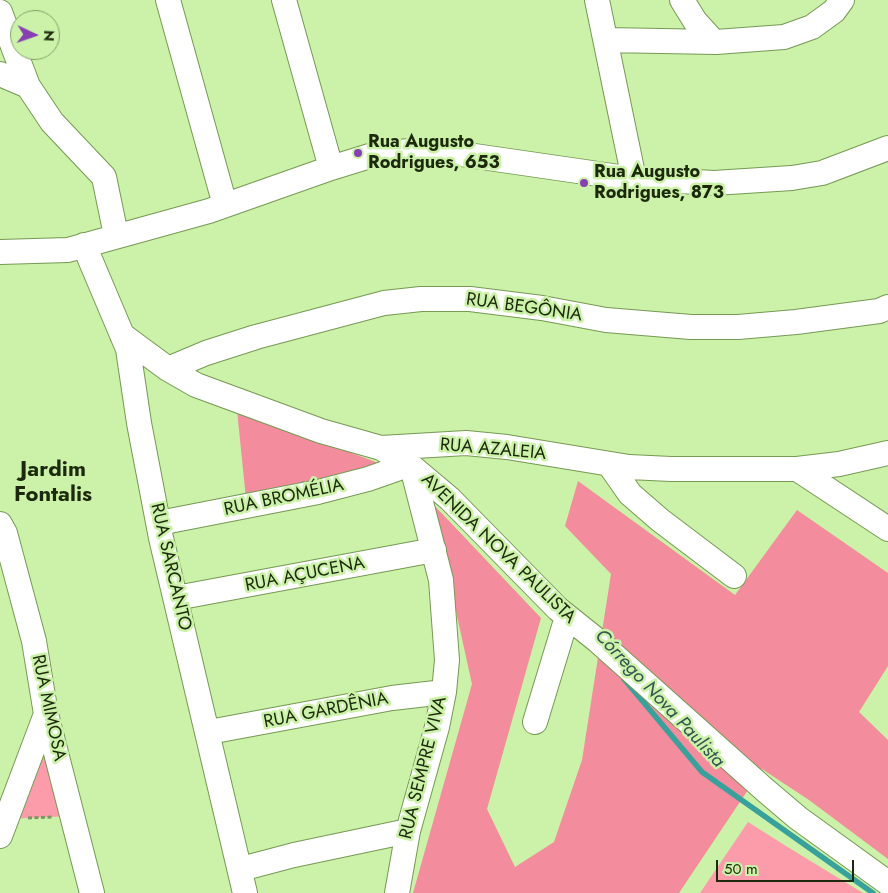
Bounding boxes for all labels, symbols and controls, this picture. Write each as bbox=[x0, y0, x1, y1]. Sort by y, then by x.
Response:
north arrow bbox=[10, 10, 60, 60]
text: N bbox=[39, 30, 59, 42]
place label: Rua Augusto Rodrigues, 653 bbox=[368, 132, 500, 174]
marker: Rua Augusto Rodrigues, 653 bbox=[352, 147, 364, 159]
place label: Rua Augusto Rodrigues, 873 bbox=[594, 162, 724, 204]
marker: Rua Augusto Rodrigues, 873 bbox=[578, 177, 590, 189]
street label: RUA BEGÔNIA bbox=[465, 289, 583, 327]
street label: RUA AZALEIA bbox=[439, 435, 547, 465]
district label: Jardim Fontalis bbox=[14, 458, 92, 510]
street label: AVENIDA NOVA PAULISTA bbox=[416, 469, 580, 629]
street label: RUA BROMÉLIA bbox=[222, 475, 346, 521]
street label: RUA SARCANTO bbox=[145, 501, 195, 633]
street label: RUA AÇUCENA bbox=[243, 553, 367, 597]
water label: Córrego Nova Paulista bbox=[589, 625, 729, 773]
street label: RUA MIMOSA bbox=[26, 653, 70, 763]
street label: RUA GARDÊNIA bbox=[262, 688, 390, 734]
street label: RUA SEMPRE VIVA bbox=[396, 694, 452, 842]
scale bar bbox=[718, 850, 856, 882]
text: 50 m bbox=[724, 858, 758, 880]

